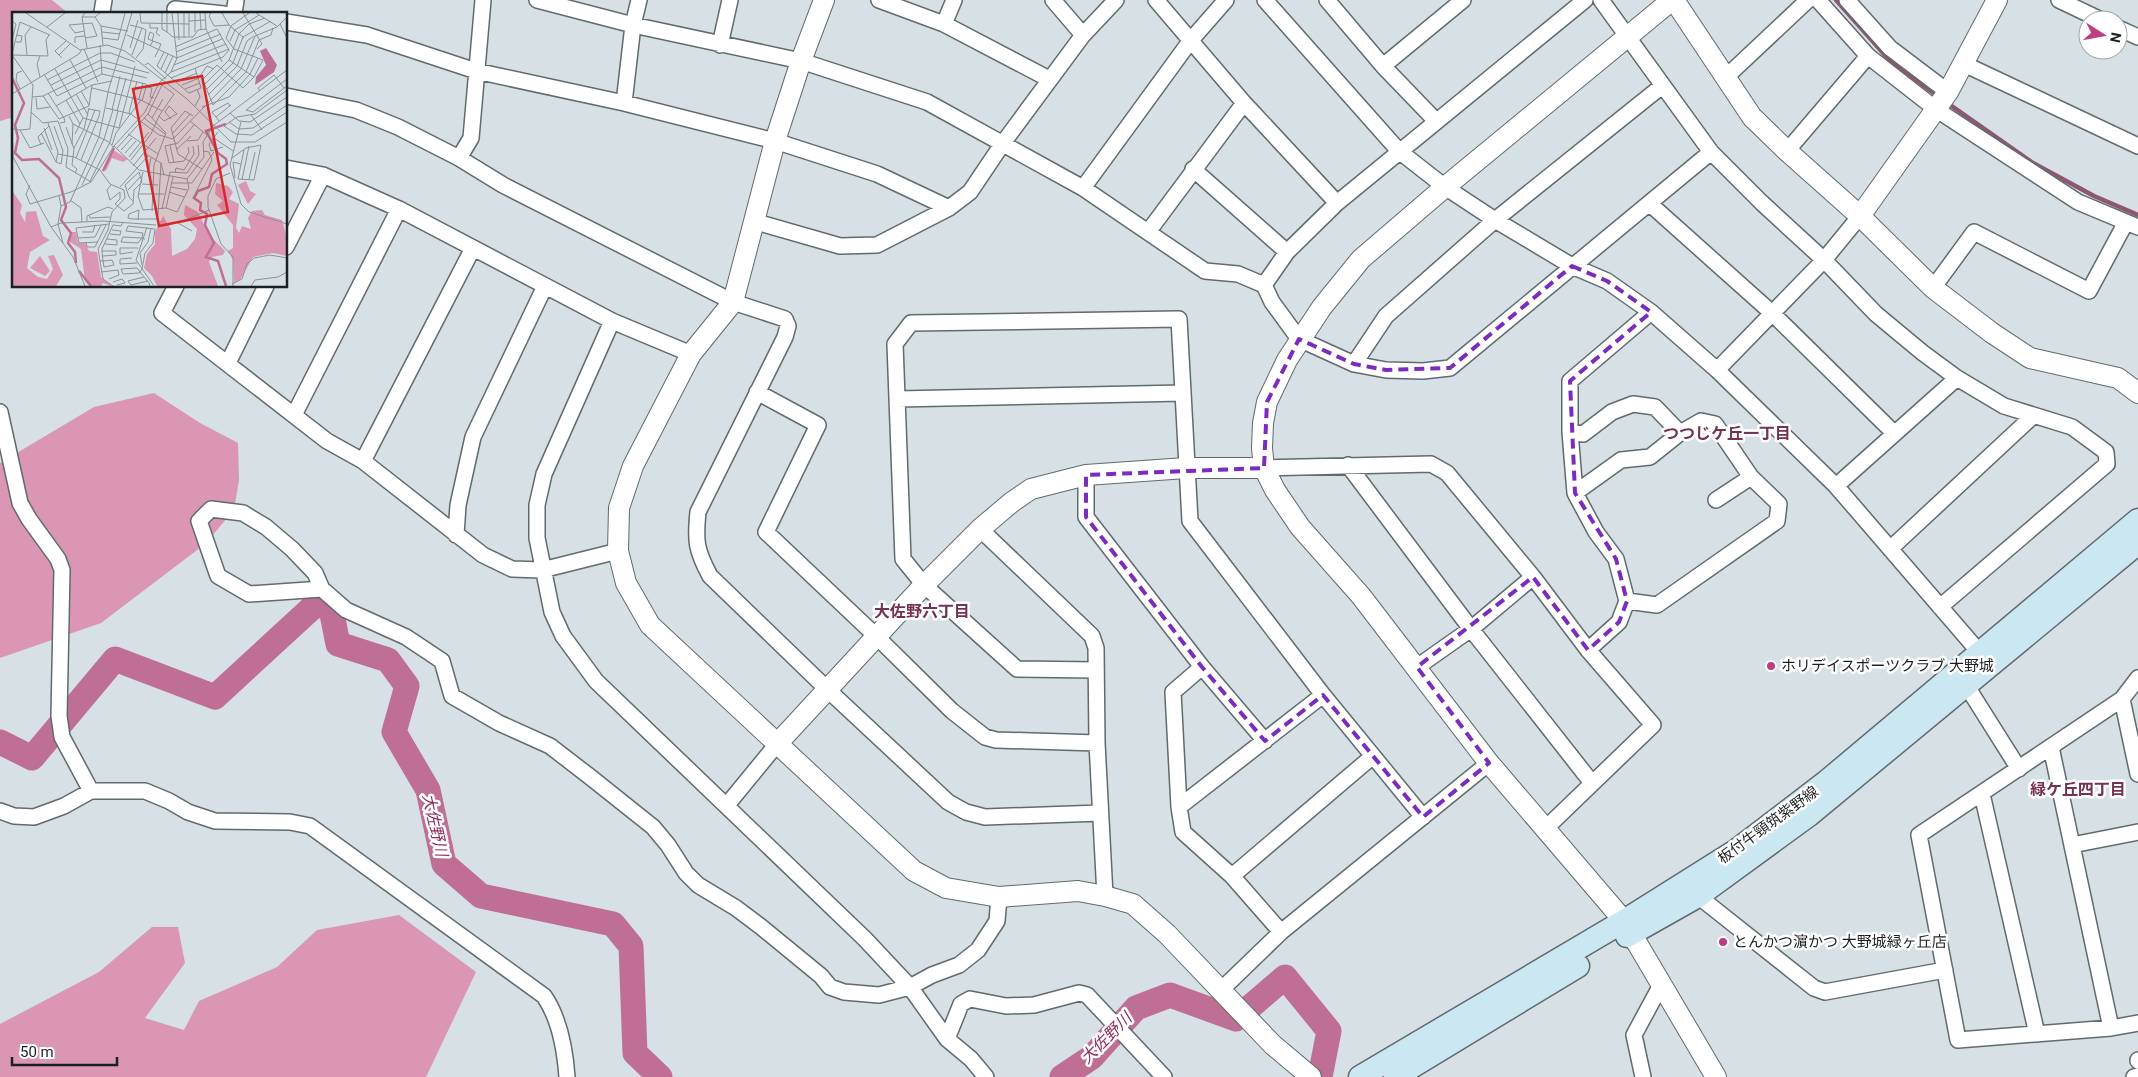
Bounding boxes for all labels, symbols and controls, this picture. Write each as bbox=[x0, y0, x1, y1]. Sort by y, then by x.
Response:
north arrow bbox=[2078, 10, 2128, 60]
inset map bbox=[12, 12, 288, 288]
text: N bbox=[2107, 31, 2125, 44]
district label: つつじケ丘一丁目 bbox=[1663, 424, 1791, 443]
district label: 大佐野六丁目 bbox=[874, 602, 970, 621]
place label: ホリデイスポーツクラブ 大野城 bbox=[1781, 657, 1994, 675]
marker: ホリデイスポーツクラブ 大野城 bbox=[1765, 660, 1777, 672]
district label: 緑ケ丘四丁目 bbox=[2030, 780, 2126, 799]
street label: 板付牛頸筑紫野線 bbox=[1714, 782, 1822, 868]
water label: 大佐野川 bbox=[419, 792, 452, 860]
place label: とんかつ濵かつ 大野城緑ヶ丘店 bbox=[1733, 933, 1947, 951]
marker: とんかつ濵かつ 大野城緑ヶ丘店 bbox=[1717, 936, 1729, 948]
water label: 大佐野川 bbox=[1077, 1007, 1137, 1067]
scale bar bbox=[12, 1034, 118, 1066]
text: 50 m bbox=[20, 1043, 54, 1061]

